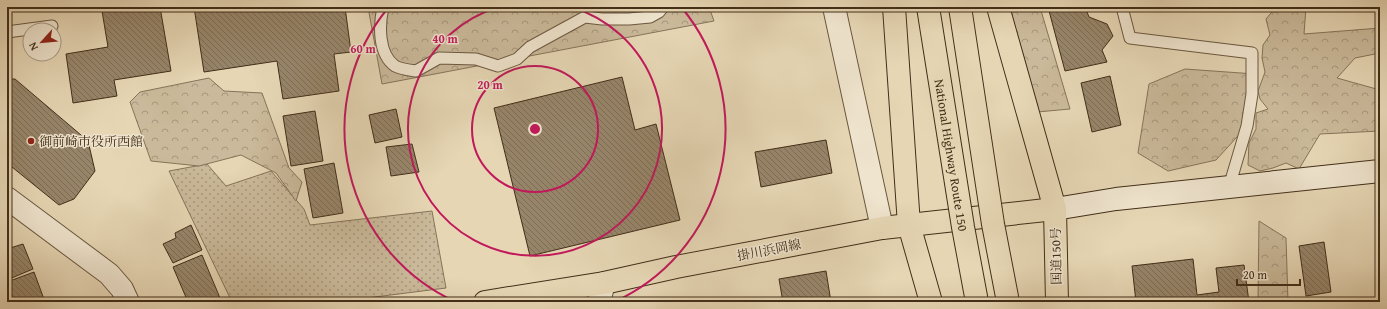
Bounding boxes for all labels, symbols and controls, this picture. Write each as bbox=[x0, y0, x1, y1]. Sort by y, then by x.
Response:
north arrow bbox=[22, 22, 62, 62]
text: 40 m bbox=[432, 30, 458, 47]
text: N bbox=[24, 39, 42, 53]
text: 60 m bbox=[350, 40, 376, 57]
text: 20 m bbox=[477, 76, 503, 93]
street label: National Highway Route 150 bbox=[930, 78, 973, 233]
centre of rings bbox=[528, 122, 542, 136]
place label: 御前崎市役所西館 bbox=[39, 132, 143, 151]
marker: 御前崎市役所西館 bbox=[26, 136, 36, 146]
street label: 国道150号 bbox=[1046, 227, 1066, 285]
street label: 掛川浜岡線 bbox=[735, 234, 803, 266]
scale bar bbox=[1237, 261, 1300, 287]
text: 20 m bbox=[1243, 266, 1267, 283]

